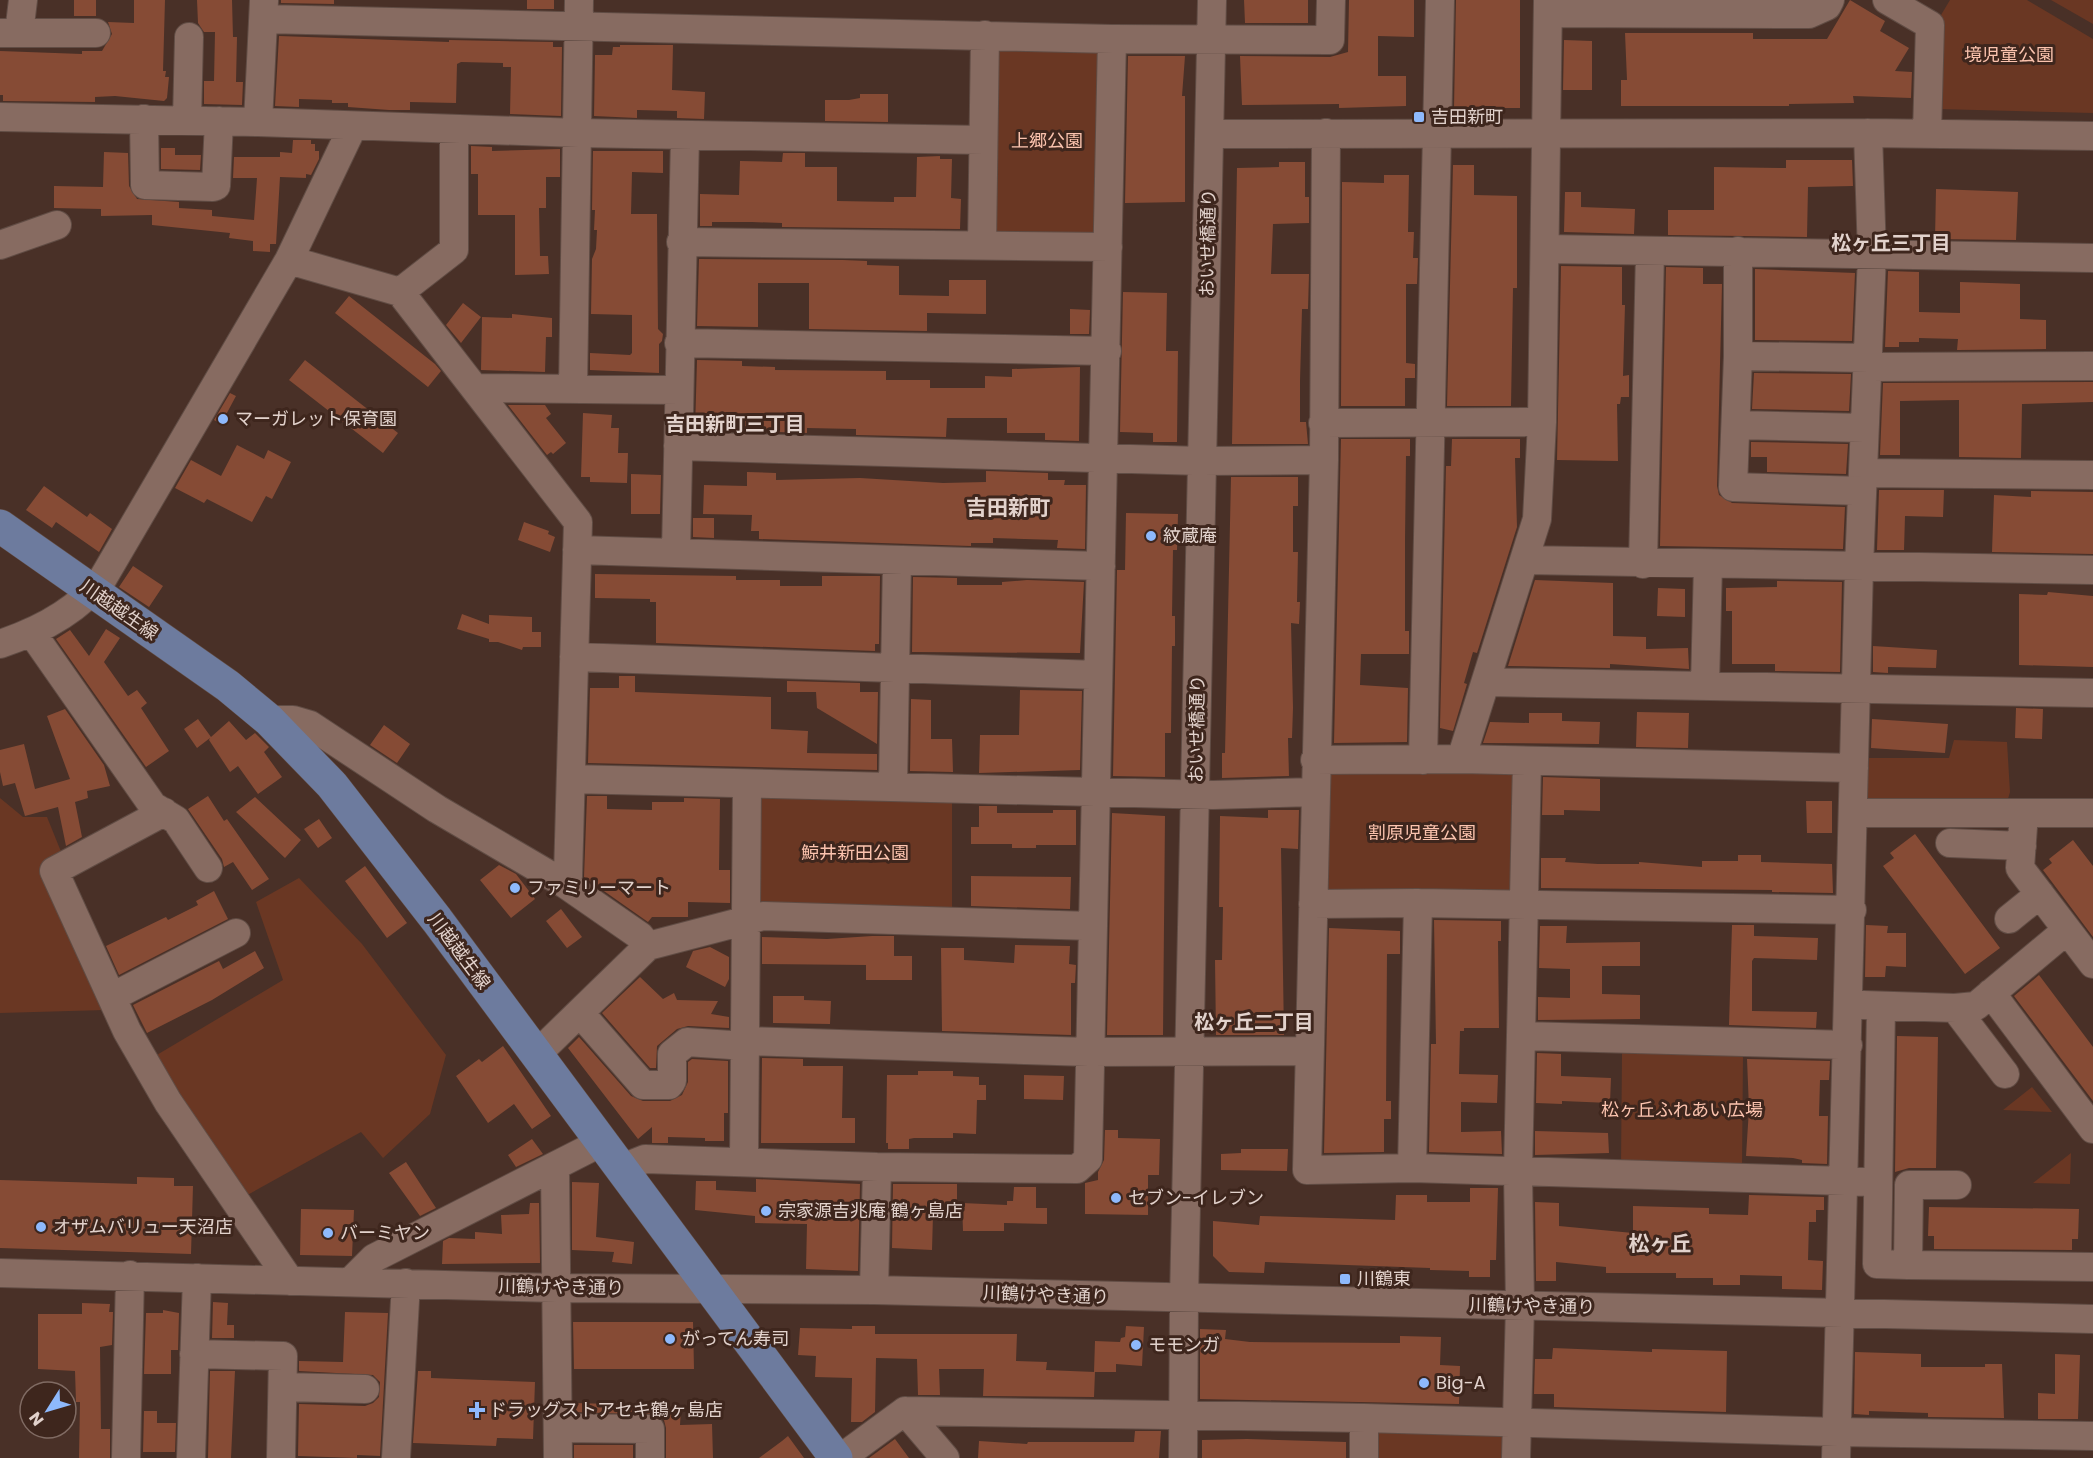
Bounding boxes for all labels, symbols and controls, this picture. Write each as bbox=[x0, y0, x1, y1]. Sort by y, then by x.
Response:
park label: 境児童公園 bbox=[1964, 42, 2054, 67]
place label: 吉田新町 bbox=[1431, 104, 1503, 129]
marker: 吉田新町 bbox=[1412, 110, 1426, 124]
park label: 上郷公園 bbox=[1011, 128, 1083, 153]
street label: おいせ橋通り bbox=[1194, 189, 1221, 297]
district label: 松ヶ丘三丁目 bbox=[1831, 229, 1951, 257]
place label: マーガレット保育園 bbox=[235, 406, 397, 431]
district label: 吉田新町三丁目 bbox=[665, 410, 805, 438]
marker: マーガレット保育園 bbox=[216, 412, 230, 426]
district label: 吉田新町 bbox=[966, 493, 1050, 522]
place label: 紋蔵庵 bbox=[1163, 523, 1217, 548]
marker: 紋蔵庵 bbox=[1144, 529, 1158, 543]
street label: 川越越生線 bbox=[75, 574, 163, 646]
street label: おいせ橋通り bbox=[1183, 675, 1210, 783]
park label: 割原児童公園 bbox=[1368, 820, 1476, 845]
park label: 鯨井新田公園 bbox=[801, 840, 909, 865]
place label: ファミリーマート bbox=[527, 875, 671, 900]
marker: ファミリーマート bbox=[508, 881, 522, 895]
street label: 川越越生線 bbox=[422, 907, 496, 994]
district label: 松ヶ丘二丁目 bbox=[1194, 1008, 1314, 1036]
park label: 松ヶ丘ふれあい広場 bbox=[1601, 1097, 1763, 1122]
place label: セブン-イレブン bbox=[1128, 1185, 1264, 1210]
marker: セブン-イレブン bbox=[1109, 1191, 1123, 1205]
place label: 宗家源吉兆庵 鶴ヶ島店 bbox=[778, 1198, 963, 1223]
marker: 宗家源吉兆庵 鶴ヶ島店 bbox=[759, 1204, 773, 1218]
place label: オザムバリュー天沼店 bbox=[53, 1214, 233, 1239]
marker: オザムバリュー天沼店 bbox=[34, 1220, 48, 1234]
place label: バーミヤン bbox=[340, 1220, 430, 1245]
marker: バーミヤン bbox=[321, 1226, 335, 1240]
district label: 松ヶ丘 bbox=[1629, 1229, 1692, 1258]
place label: 川鶴東 bbox=[1357, 1266, 1411, 1291]
marker: 川鶴東 bbox=[1338, 1272, 1352, 1286]
street label: 川鶴けやき通り bbox=[498, 1273, 624, 1300]
street label: 川鶴けやき通り bbox=[983, 1280, 1109, 1309]
street label: 川鶴けやき通り bbox=[1469, 1292, 1595, 1319]
place label: がってん寿司 bbox=[682, 1326, 789, 1351]
marker: がってん寿司 bbox=[663, 1332, 677, 1346]
place label: モモンガ bbox=[1148, 1332, 1220, 1357]
marker: モモンガ bbox=[1129, 1338, 1143, 1352]
place label: Big-A bbox=[1436, 1370, 1486, 1395]
marker: Big-A bbox=[1417, 1376, 1431, 1390]
north arrow bbox=[18, 1380, 78, 1440]
place label: ドラッグストアセキ鶴ヶ島店 bbox=[489, 1397, 723, 1422]
marker: ドラッグストアセキ鶴ヶ島店 bbox=[470, 1403, 484, 1417]
text: N bbox=[24, 1407, 49, 1430]

